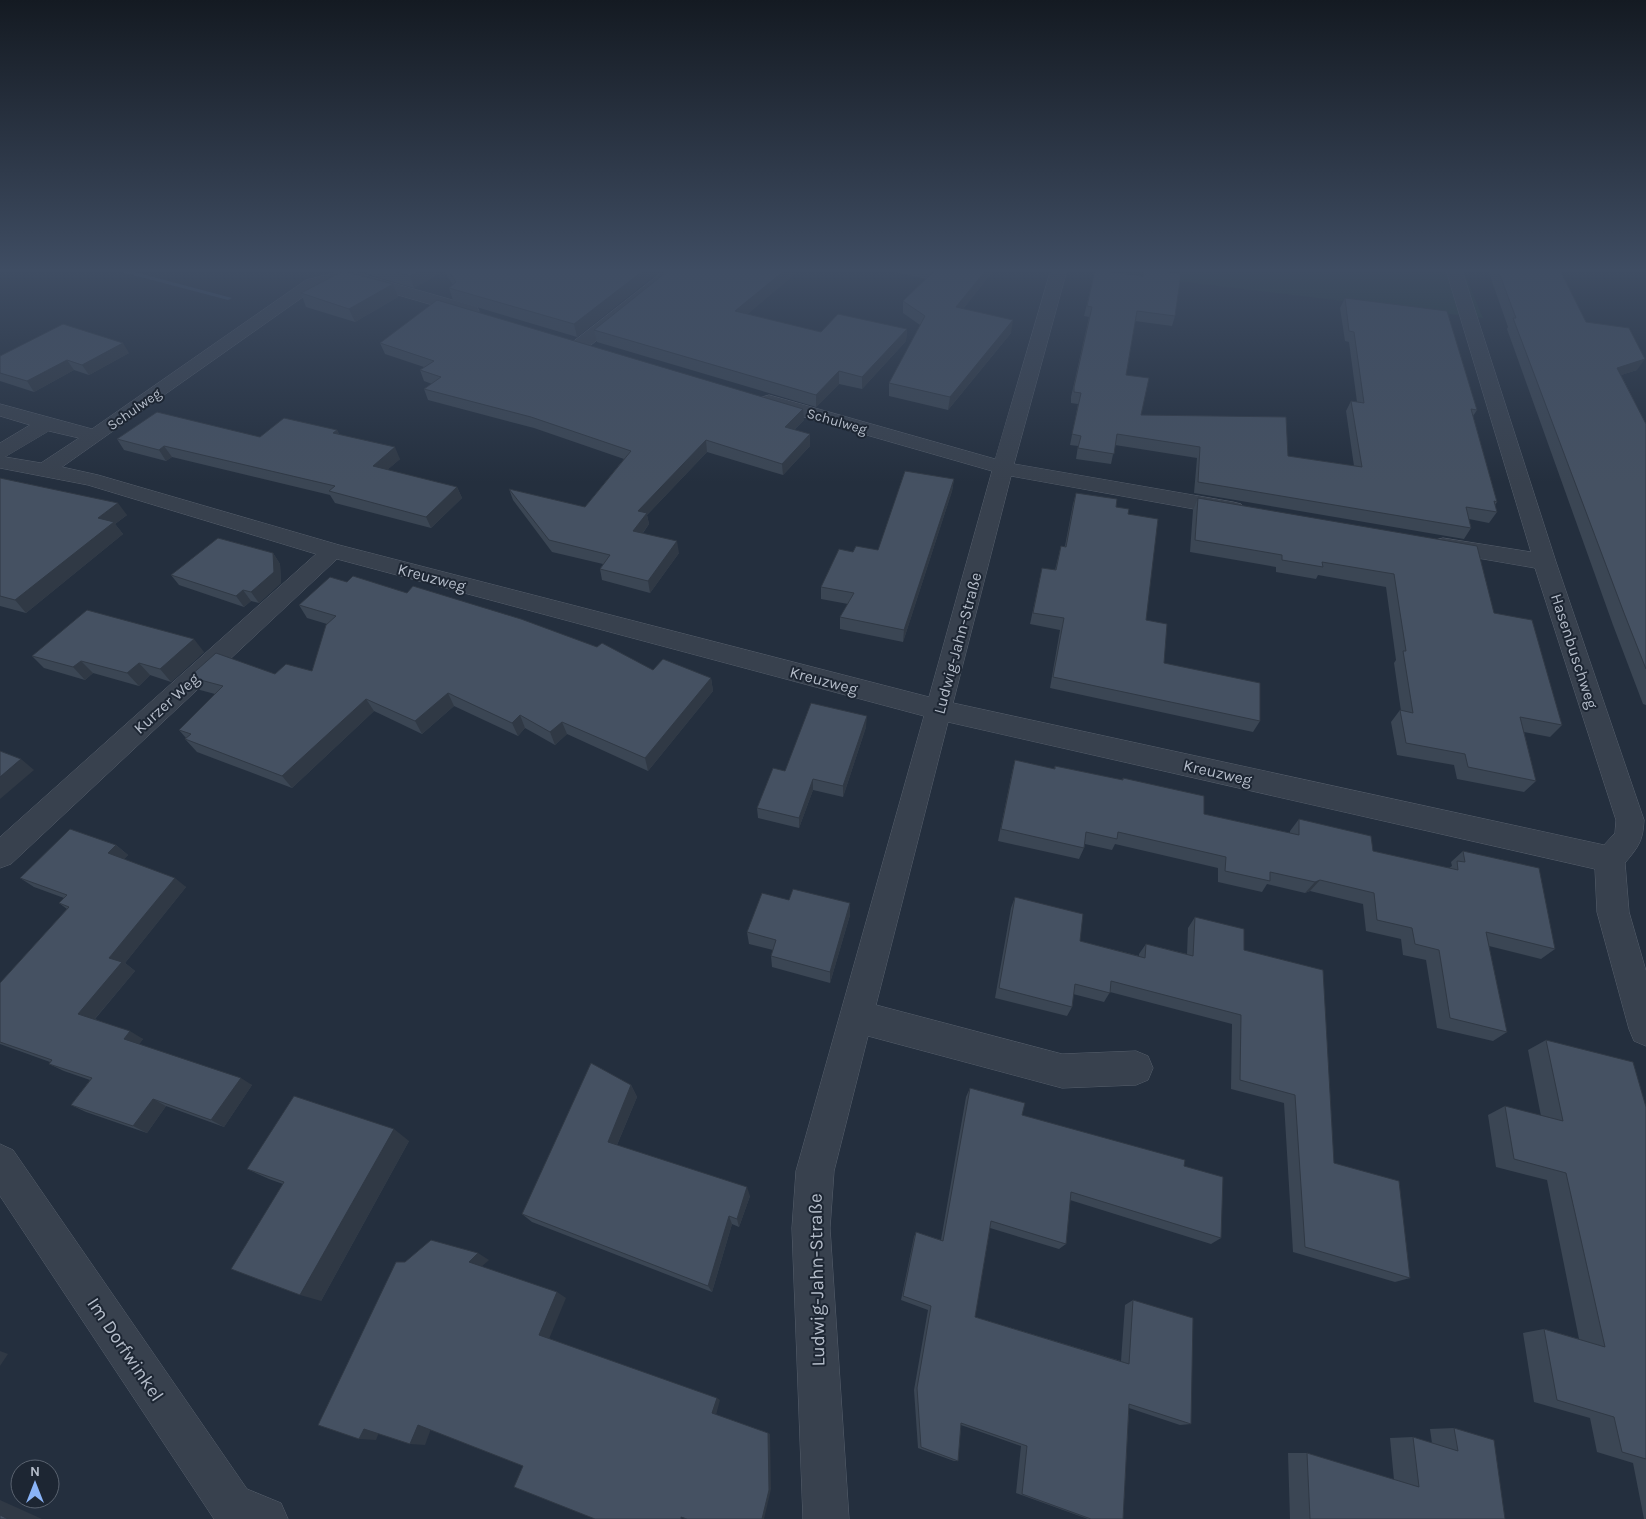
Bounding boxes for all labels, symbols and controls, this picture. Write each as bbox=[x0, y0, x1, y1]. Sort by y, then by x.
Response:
street label: Schulweg bbox=[104, 385, 165, 434]
street label: Schulweg bbox=[805, 405, 869, 438]
street label: Kreuzweg bbox=[396, 559, 468, 596]
street label: Ludwig-Jahn-Straße bbox=[929, 570, 986, 716]
street label: Hasenbuschweg bbox=[1547, 591, 1602, 711]
street label: Kreuzweg bbox=[788, 662, 860, 699]
street label: Kurzer Weg bbox=[130, 669, 203, 738]
street label: Kreuzweg bbox=[1182, 755, 1254, 790]
street label: Ludwig-Jahn-Straße bbox=[804, 1193, 830, 1367]
street label: Im Dorfwinkel bbox=[82, 1293, 168, 1406]
north arrow bbox=[10, 1459, 60, 1509]
text: N bbox=[30, 1463, 40, 1480]

